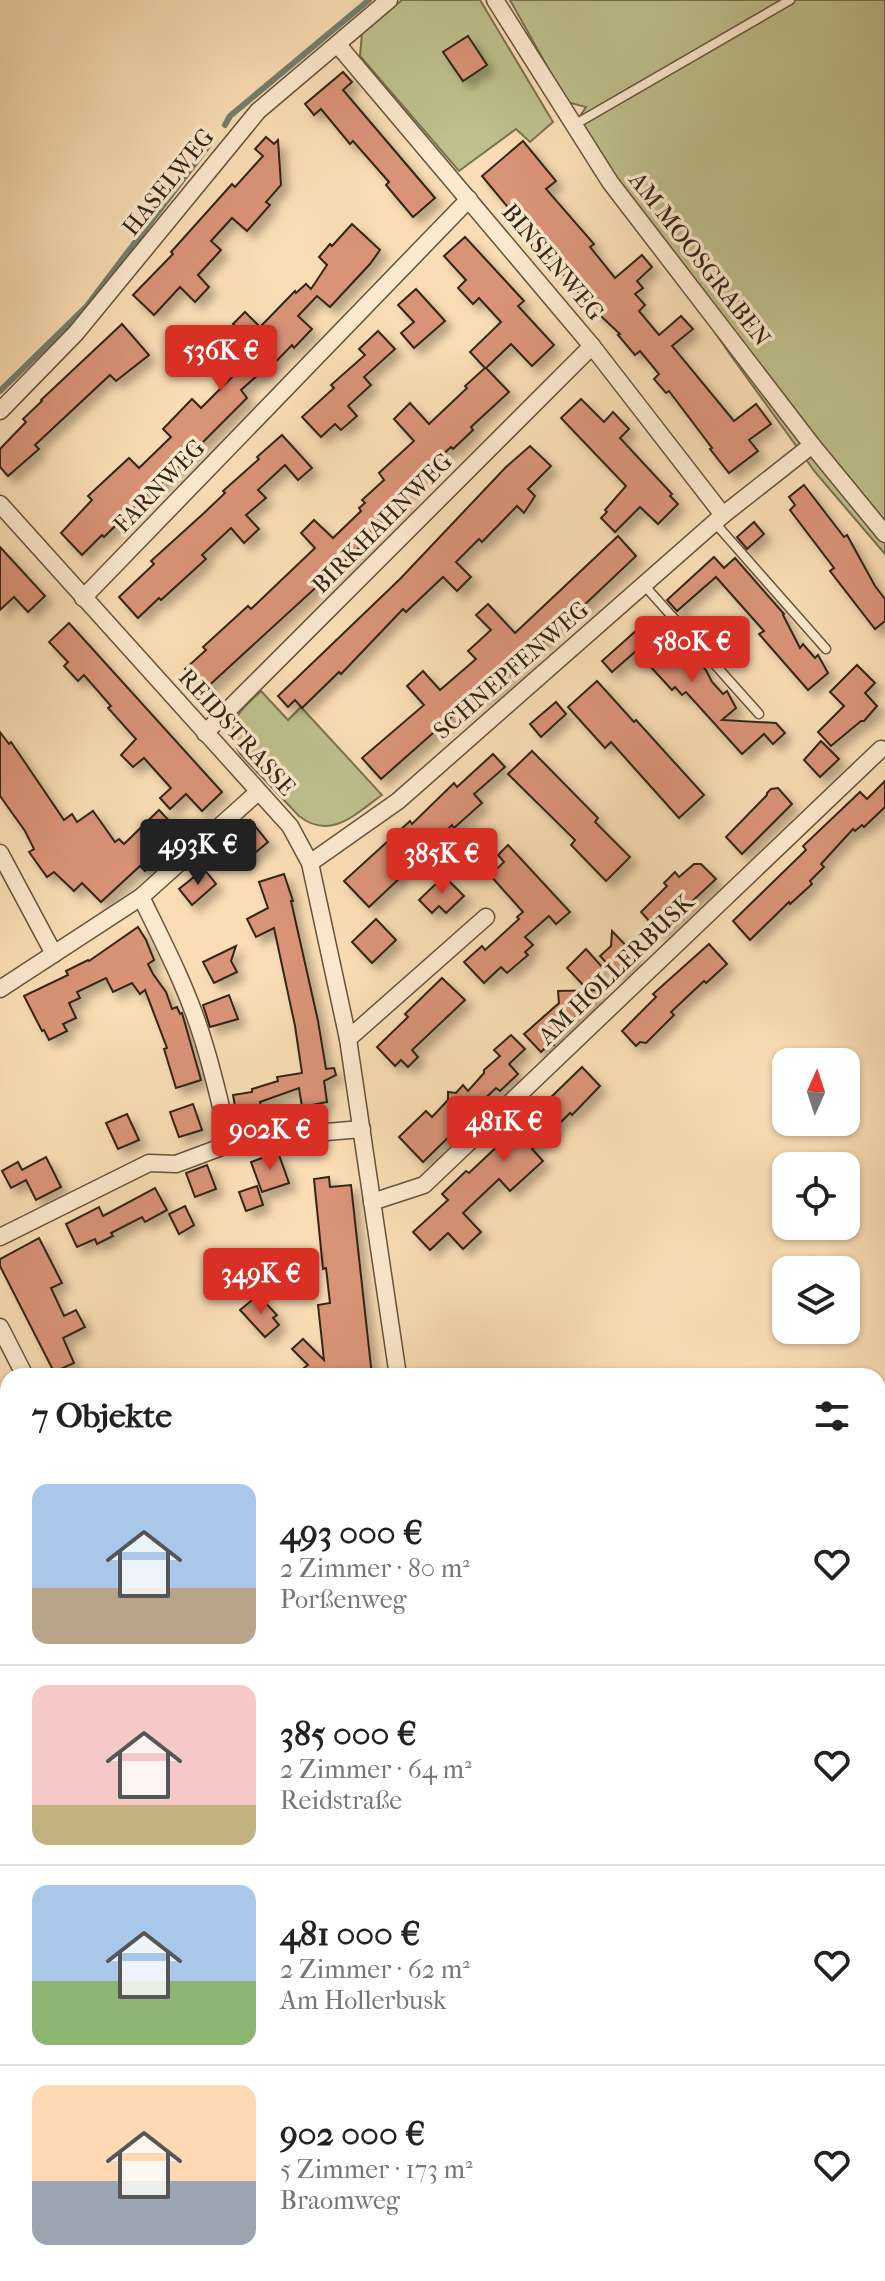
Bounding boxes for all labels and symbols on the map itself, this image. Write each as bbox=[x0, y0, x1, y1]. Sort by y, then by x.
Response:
street label: HASELWEG bbox=[116, 123, 220, 241]
street label: AM MOOSGRABEN bbox=[623, 166, 777, 352]
street label: BINSENWEG bbox=[496, 198, 610, 326]
pin: 536K € bbox=[156, 325, 286, 393]
street label: FARNWEG bbox=[108, 434, 210, 538]
street label: BIRKHAHNWEG bbox=[306, 447, 458, 599]
street label: SCHNEPFENWEG bbox=[428, 595, 594, 745]
pin: 580K € bbox=[627, 616, 757, 684]
street label: REIDSTRASSE bbox=[173, 663, 301, 801]
pin: 493K € bbox=[133, 819, 263, 887]
pin: 385K € bbox=[377, 828, 507, 896]
street label: AM HOLLERBUSK bbox=[532, 887, 701, 1051]
north arrow bbox=[772, 1048, 860, 1136]
pin: 481K € bbox=[439, 1096, 569, 1164]
pin: 902K € bbox=[205, 1104, 335, 1172]
pin: 349K € bbox=[196, 1248, 326, 1316]

